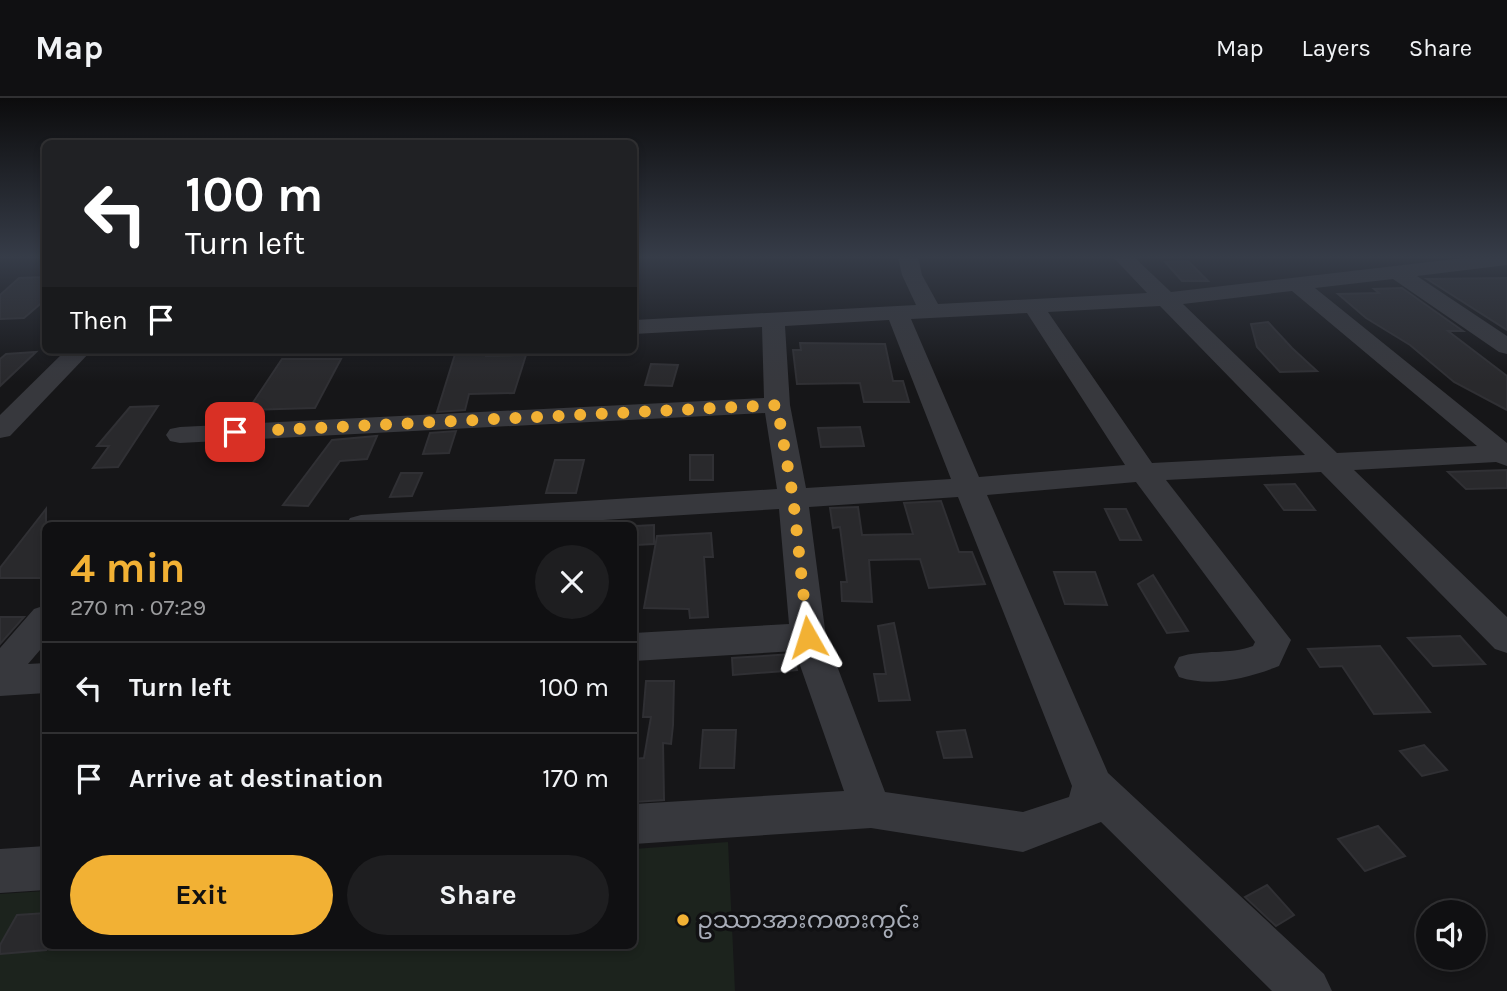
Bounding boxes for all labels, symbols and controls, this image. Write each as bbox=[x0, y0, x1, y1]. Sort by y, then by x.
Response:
text: Map bbox=[35, 29, 103, 67]
text: Map bbox=[1216, 34, 1264, 62]
text: Layers bbox=[1302, 34, 1371, 62]
text: Share bbox=[1409, 34, 1472, 62]
text: 100 m bbox=[185, 166, 323, 223]
icon: left bbox=[70, 168, 161, 259]
text: Turn left bbox=[185, 225, 305, 262]
icon: arrive bbox=[142, 301, 180, 339]
text: Then bbox=[70, 305, 128, 336]
pin bbox=[205, 402, 265, 462]
icon: arrive bbox=[216, 413, 254, 451]
text: 4 min bbox=[70, 543, 185, 593]
button: close bbox=[535, 545, 609, 619]
text: 270 m · 07:29 bbox=[70, 594, 206, 621]
position arrow bbox=[771, 600, 845, 674]
icon: left bbox=[70, 669, 108, 707]
text: Turn left bbox=[129, 672, 231, 703]
text: 100 m bbox=[539, 672, 609, 703]
icon: arrive bbox=[70, 760, 108, 798]
text: Arrive at destination bbox=[129, 763, 383, 794]
text: 170 m bbox=[542, 763, 609, 794]
button: Exit bbox=[70, 855, 333, 935]
button: Share bbox=[347, 855, 609, 935]
map controls bbox=[1416, 900, 1486, 970]
button: sound bbox=[1416, 900, 1486, 970]
place label: ဥဿာ‌အားကစားကွင်း bbox=[697, 904, 920, 939]
marker: ဥဿာ‌အားကစားကွင်း bbox=[675, 912, 691, 928]

